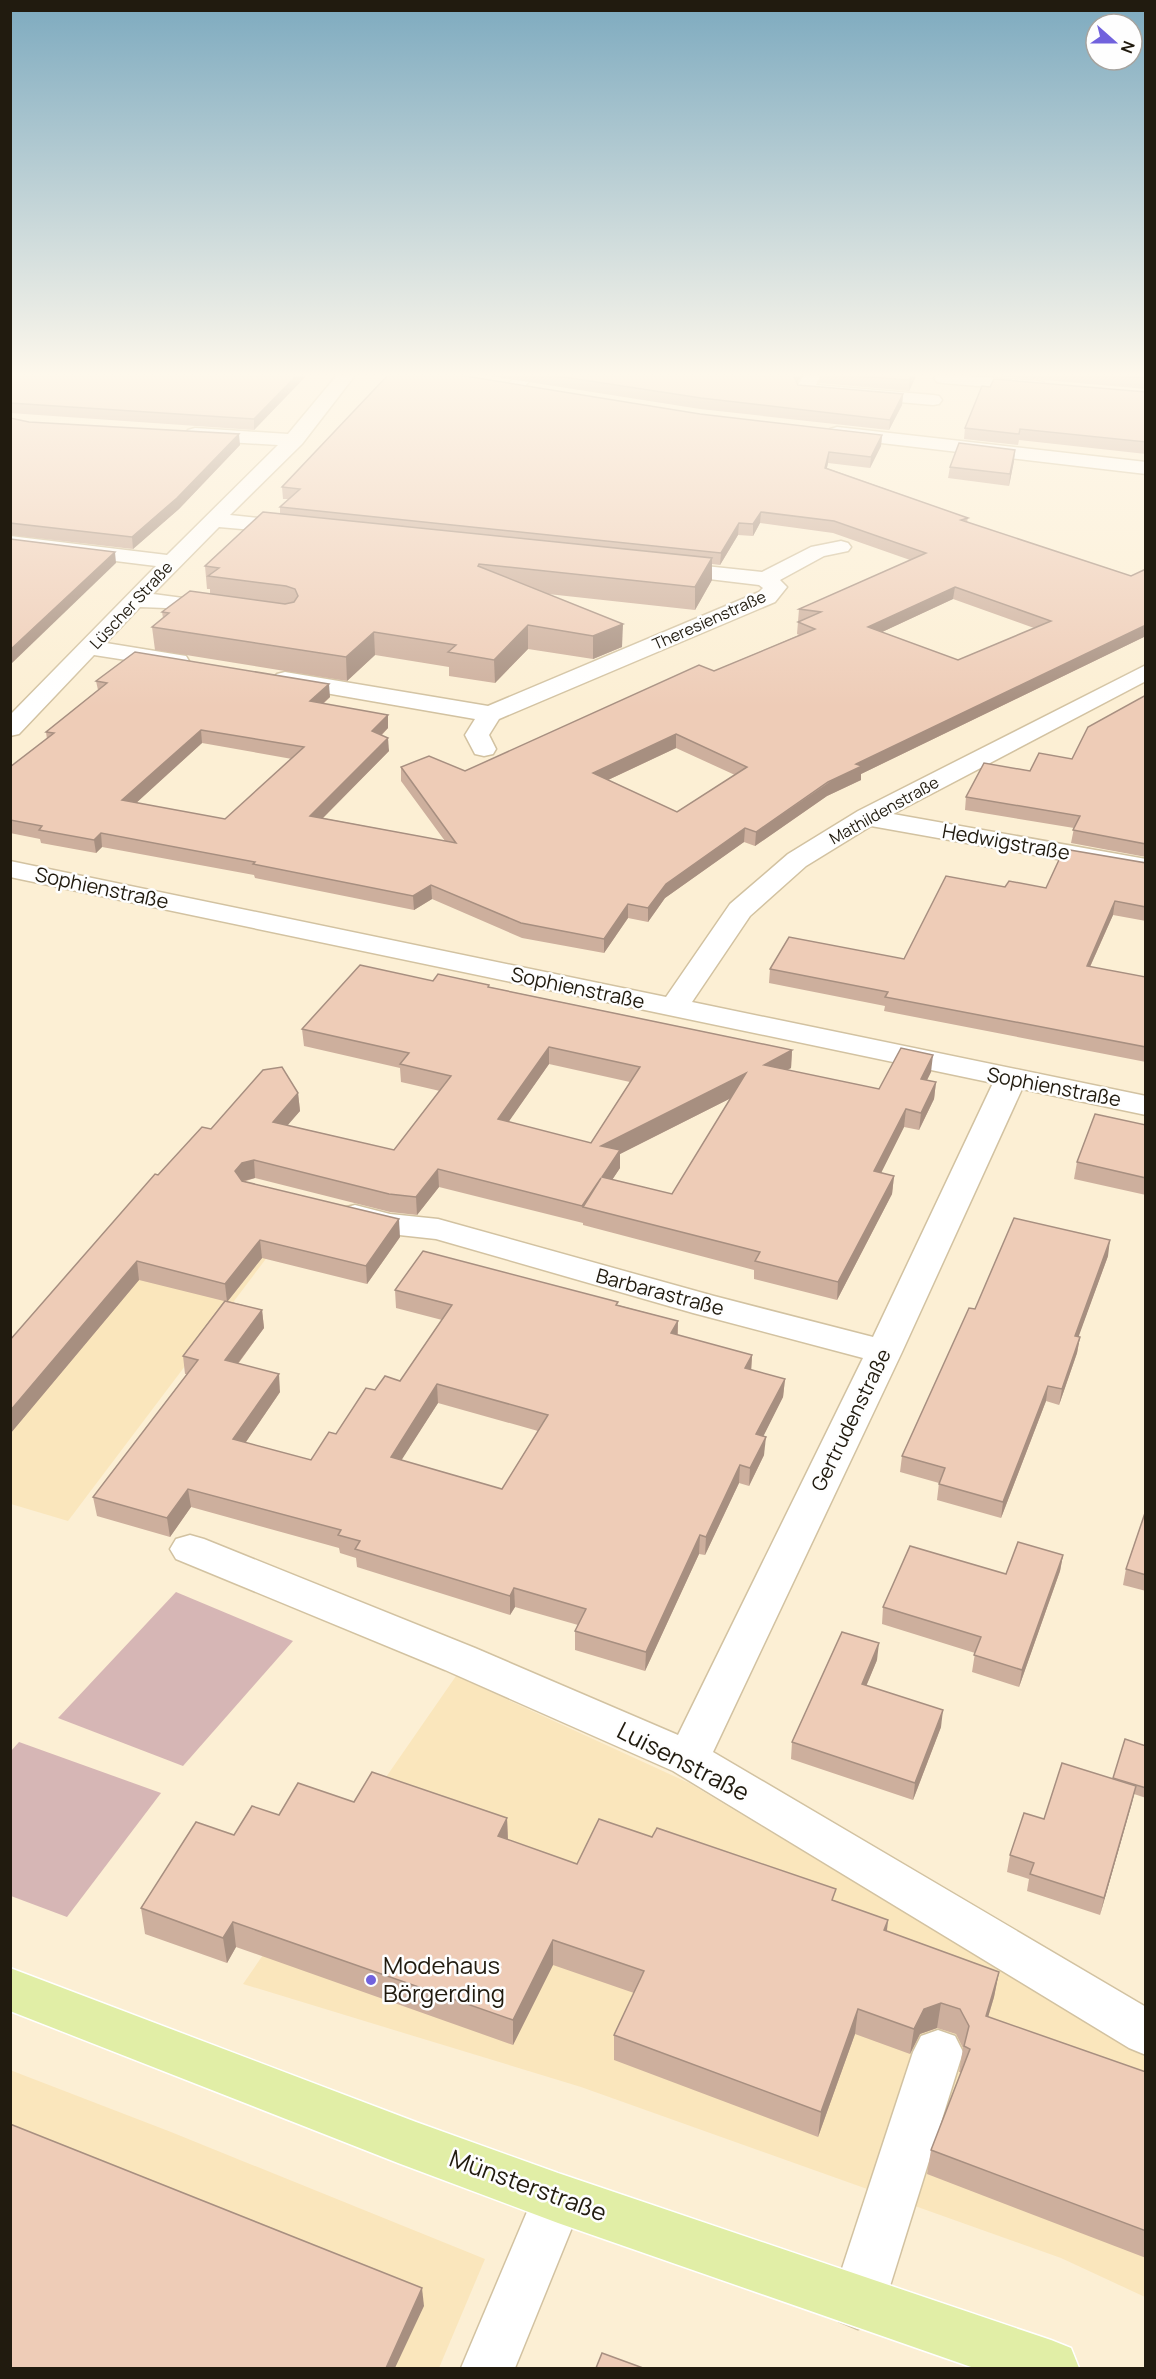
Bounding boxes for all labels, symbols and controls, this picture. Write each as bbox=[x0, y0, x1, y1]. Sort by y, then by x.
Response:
north arrow bbox=[1084, 12, 1144, 72]
text: N bbox=[1116, 38, 1140, 57]
street label: Lüscher Straße bbox=[85, 556, 177, 654]
street label: Theresienstraße bbox=[649, 585, 769, 655]
street label: Mathildenstraße bbox=[825, 771, 943, 849]
street label: Hedwigstraße bbox=[940, 817, 1072, 866]
street label: Sophienstraße bbox=[33, 860, 171, 915]
street label: Sophienstraße bbox=[509, 960, 647, 1015]
street label: Sophienstraße bbox=[985, 1060, 1123, 1113]
street label: Barbarastraße bbox=[593, 1261, 727, 1322]
street label: Gertrudenstraße bbox=[804, 1344, 897, 1495]
street label: Luisenstraße bbox=[612, 1713, 756, 1808]
place label: Modehaus Börgerding bbox=[383, 1948, 505, 2009]
marker: Modehaus Börgerding bbox=[364, 1973, 378, 1987]
street label: Münsterstraße bbox=[445, 2141, 612, 2228]

